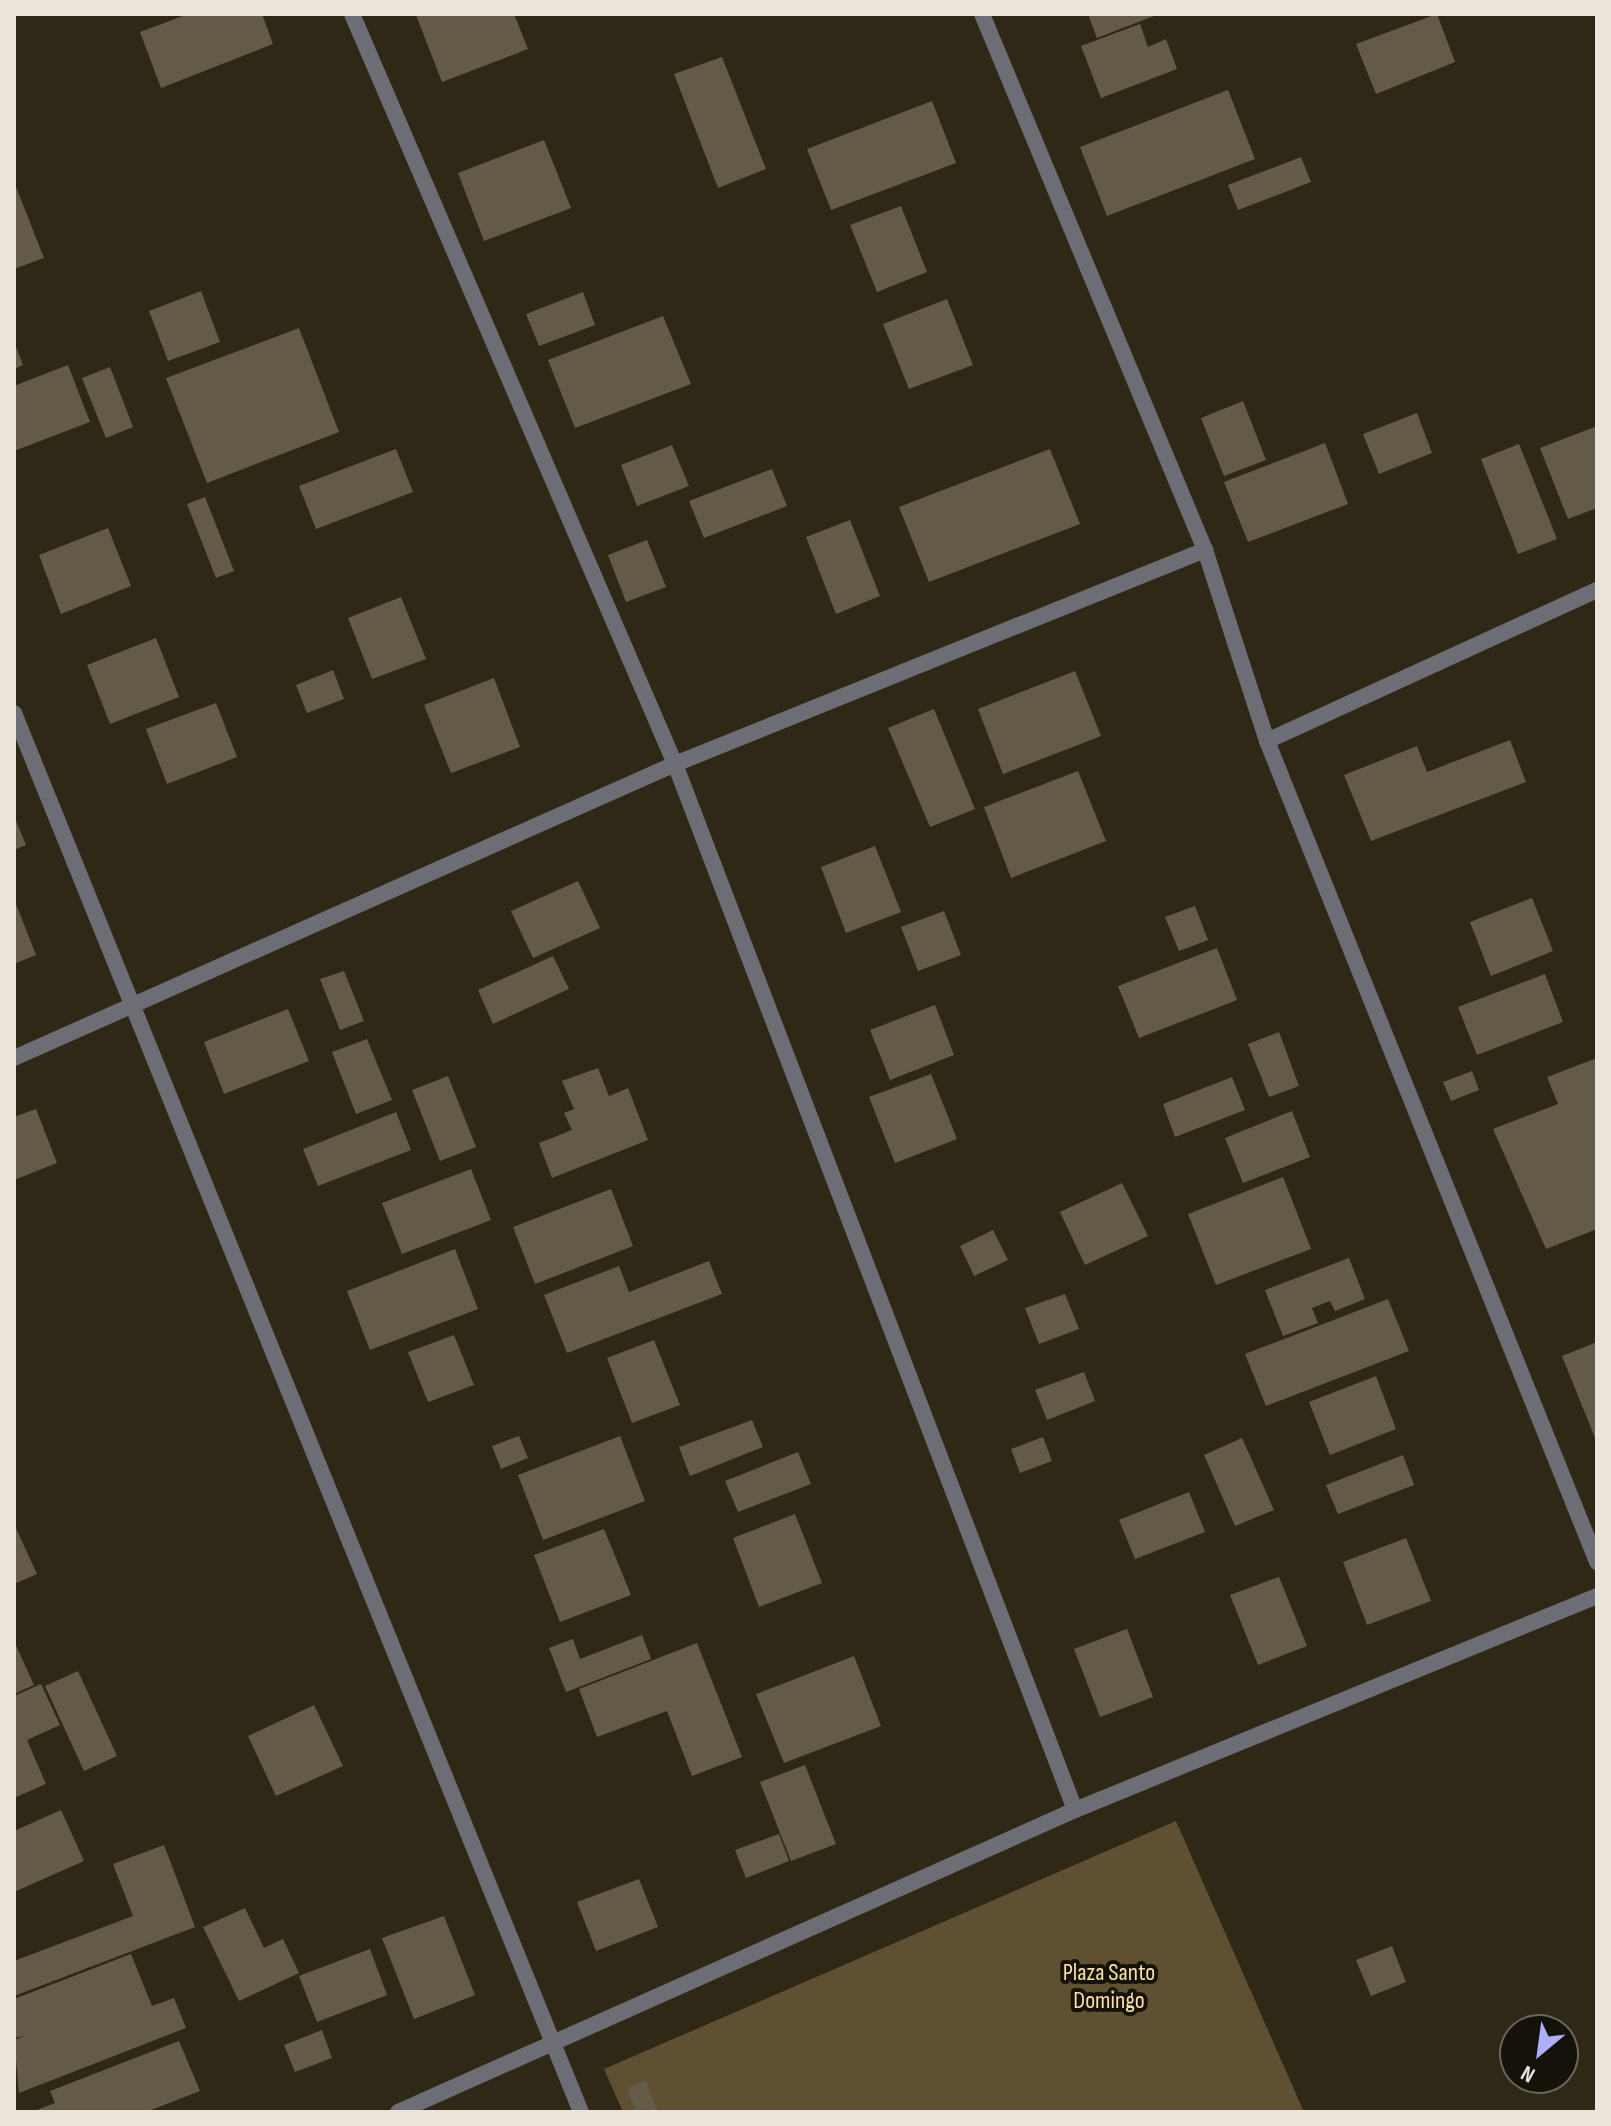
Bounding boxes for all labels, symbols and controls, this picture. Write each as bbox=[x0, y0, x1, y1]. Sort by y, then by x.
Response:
park label: Plaza Santo Domingo bbox=[1063, 1959, 1155, 2015]
north arrow bbox=[1499, 2014, 1579, 2094]
text: N bbox=[1516, 2059, 1540, 2088]

